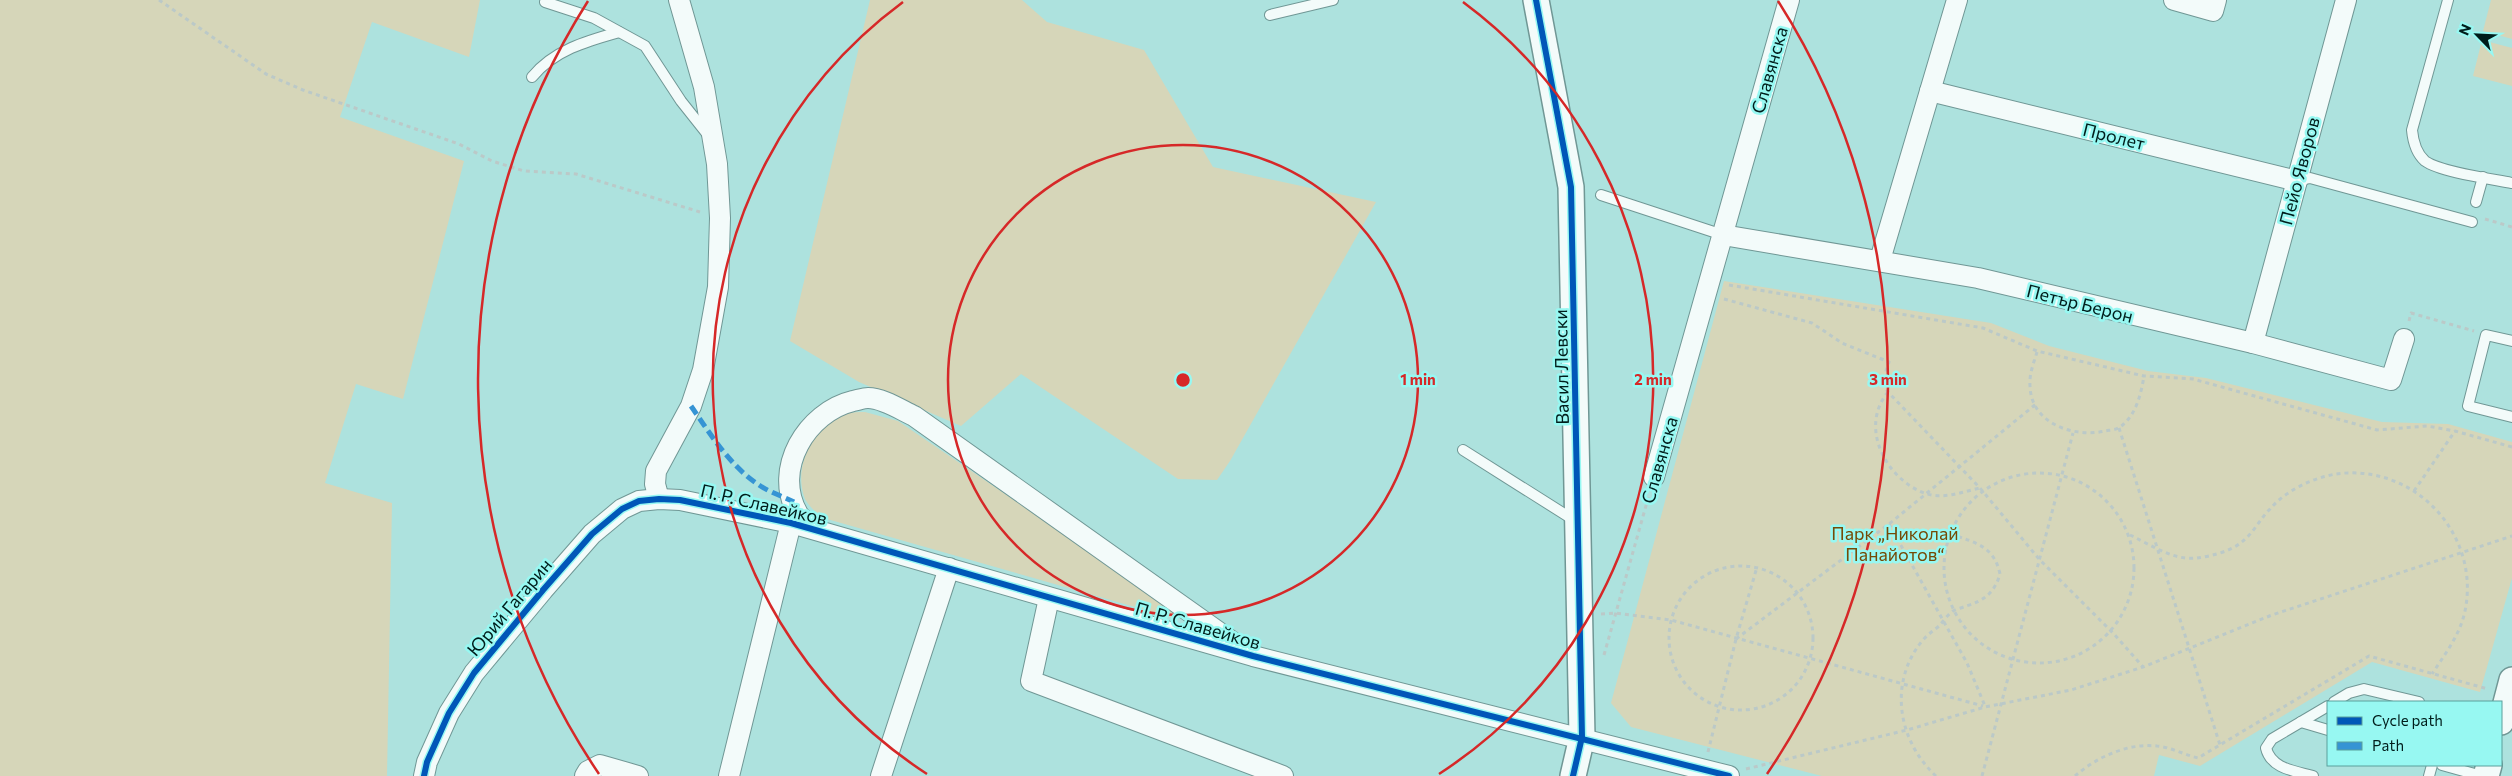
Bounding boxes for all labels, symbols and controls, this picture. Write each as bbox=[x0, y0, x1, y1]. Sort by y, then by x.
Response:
north arrow bbox=[2452, 10, 2502, 60]
text: N bbox=[2455, 21, 2475, 38]
street label: Славянска bbox=[1746, 24, 1792, 116]
street label: Пейо Яворов bbox=[2274, 115, 2324, 227]
street label: Пролет bbox=[2081, 118, 2148, 154]
street label: Петър Берон bbox=[2025, 279, 2135, 327]
street label: Васил Левски bbox=[1549, 309, 1573, 425]
text: 1 min bbox=[1400, 370, 1436, 388]
text: 2 min bbox=[1634, 370, 1672, 388]
text: 3 min bbox=[1869, 370, 1907, 388]
centre of rings bbox=[1174, 371, 1192, 389]
street label: Славянска bbox=[1636, 414, 1682, 506]
street label: П. Р. Славейков bbox=[699, 479, 829, 529]
park label: Парк „Николай Панайотов“ bbox=[1831, 522, 1959, 565]
street label: Юрий Гагарин bbox=[462, 554, 556, 660]
street label: П. Р. Славейков bbox=[1133, 597, 1263, 653]
legend bbox=[2327, 701, 2502, 766]
text: Cycle path bbox=[2372, 711, 2443, 729]
text: Path bbox=[2372, 736, 2404, 754]

